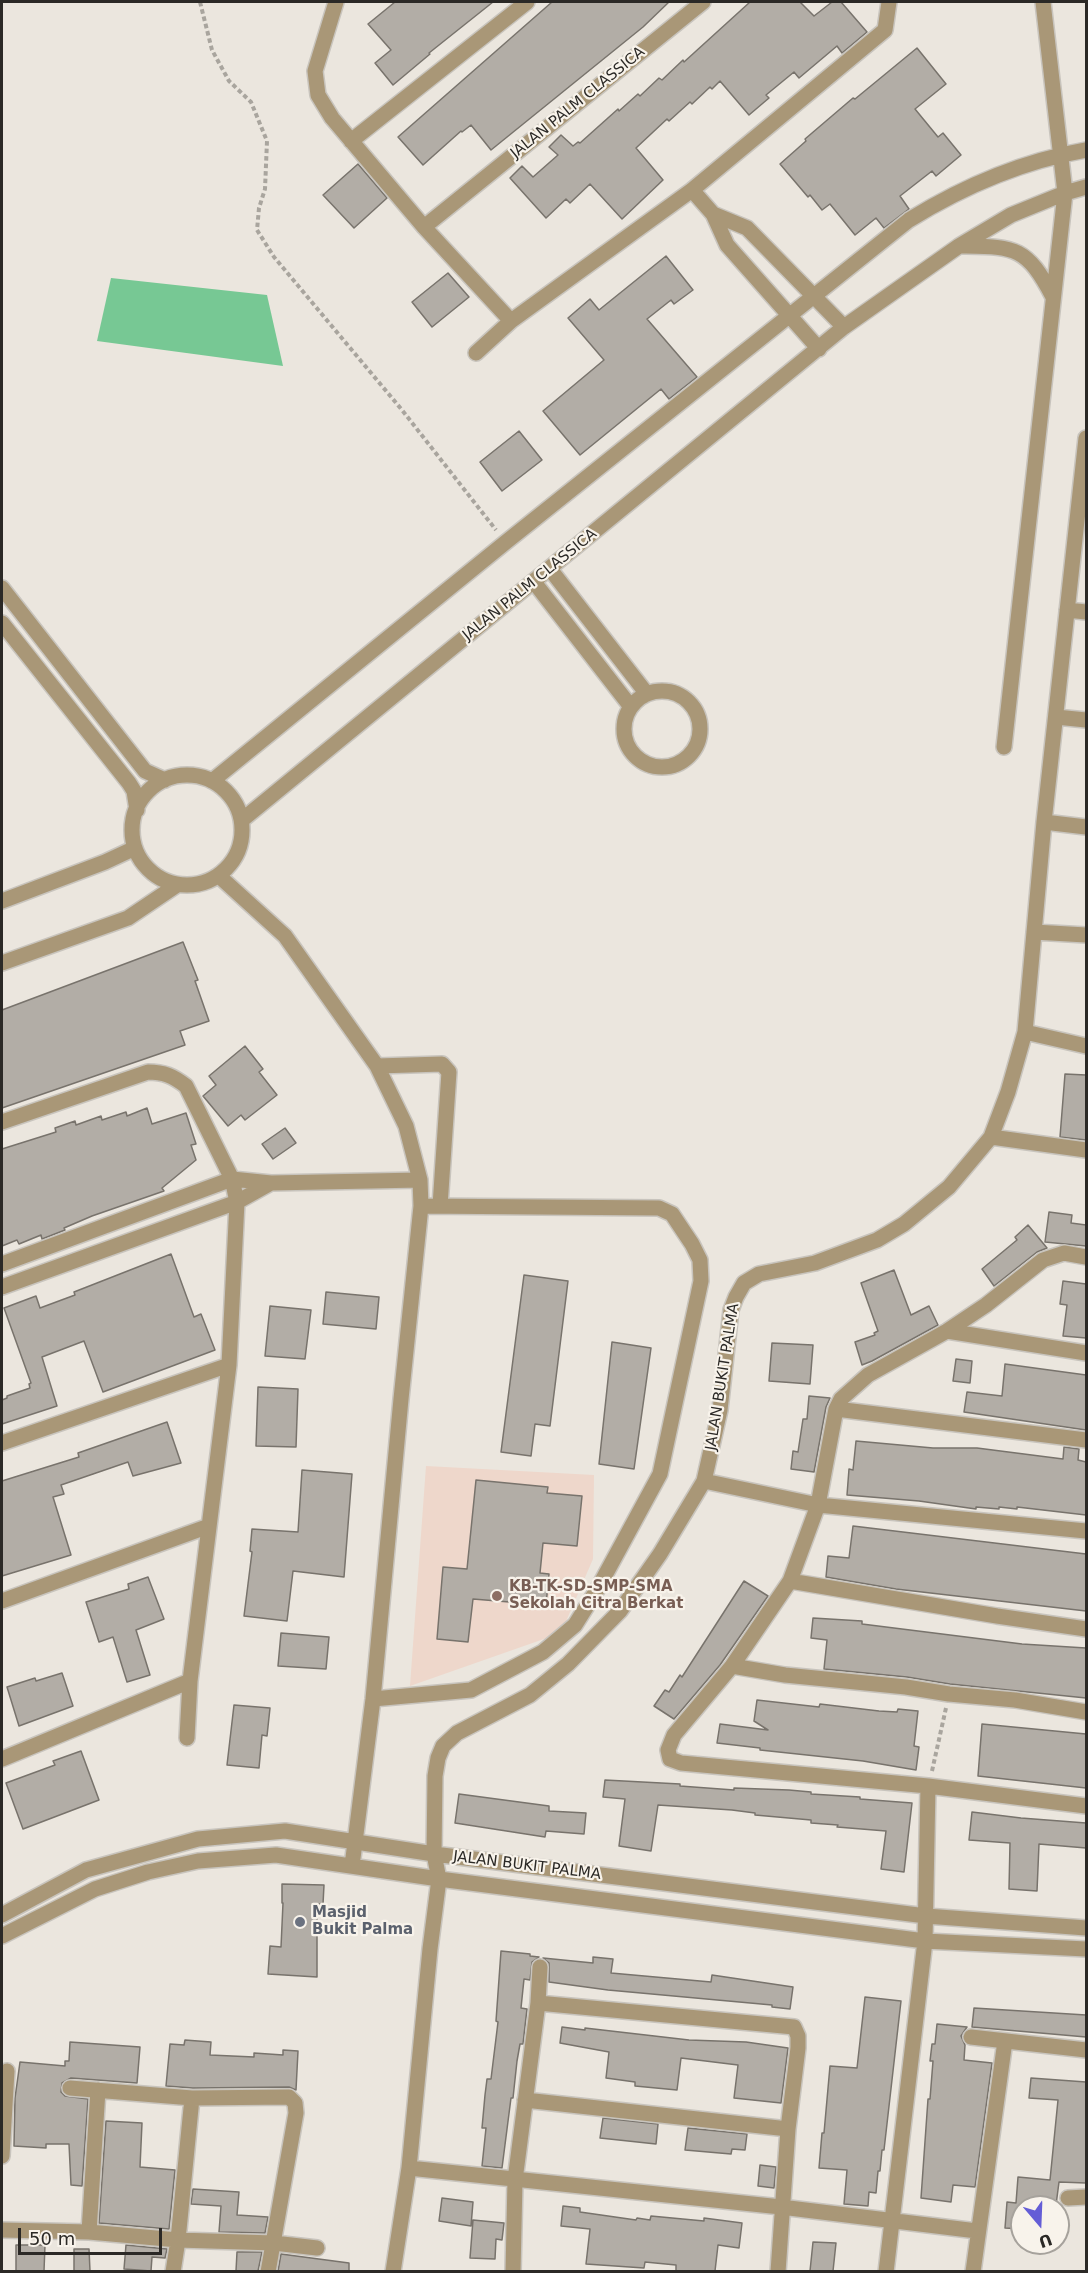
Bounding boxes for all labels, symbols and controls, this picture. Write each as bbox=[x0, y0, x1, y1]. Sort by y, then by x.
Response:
street label: JALAN PALM CLASSICA bbox=[507, 43, 649, 163]
street label: JALAN PALM CLASSICA bbox=[459, 525, 601, 645]
street label: JALAN BUKIT PALMA bbox=[702, 1302, 744, 1452]
place label: KB-TK-SD-SMP-SMA Sekolah Citra Berkat bbox=[509, 1578, 683, 1613]
marker: KB-TK-SD-SMP-SMA Sekolah Citra Berkat bbox=[490, 1589, 504, 1603]
street label: JALAN BUKIT PALMA bbox=[452, 1848, 602, 1884]
place label: Masjid Bukit Palma bbox=[312, 1904, 413, 1939]
marker: Masjid Bukit Palma bbox=[293, 1915, 307, 1929]
north arrow bbox=[1010, 2195, 1070, 2255]
scale bar bbox=[21, 2216, 165, 2254]
text: 50 m bbox=[29, 2228, 75, 2249]
text: U bbox=[1036, 2230, 1055, 2252]

